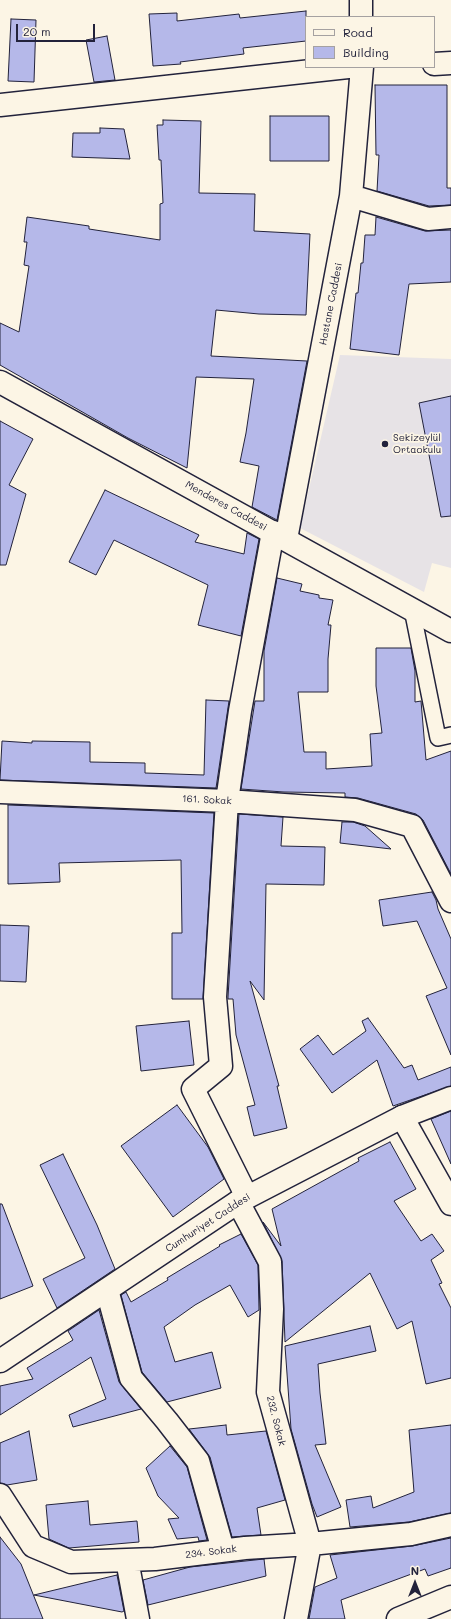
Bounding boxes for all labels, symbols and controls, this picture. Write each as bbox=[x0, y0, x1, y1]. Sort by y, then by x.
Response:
scale bar bbox=[18, 16, 97, 42]
legend bbox=[305, 16, 435, 68]
text: 20 m bbox=[23, 23, 51, 39]
text: Road bbox=[343, 24, 373, 40]
text: Building bbox=[343, 44, 389, 60]
street label: Hastane Caddesi bbox=[317, 262, 345, 346]
place label: Sekizeylül Ortaokulu bbox=[393, 432, 441, 456]
marker: Sekizeylül Ortaokulu bbox=[380, 439, 390, 449]
street label: Menderes Caddesi bbox=[183, 479, 269, 533]
street label: 161. Sokak bbox=[182, 793, 232, 807]
street label: Cumhuriyet Caddesi bbox=[163, 1191, 253, 1255]
street label: 232. Sokak bbox=[264, 1395, 288, 1447]
street label: 234. Sokak bbox=[185, 1543, 237, 1561]
north arrow bbox=[395, 1563, 435, 1603]
text: N bbox=[411, 1563, 419, 1578]

